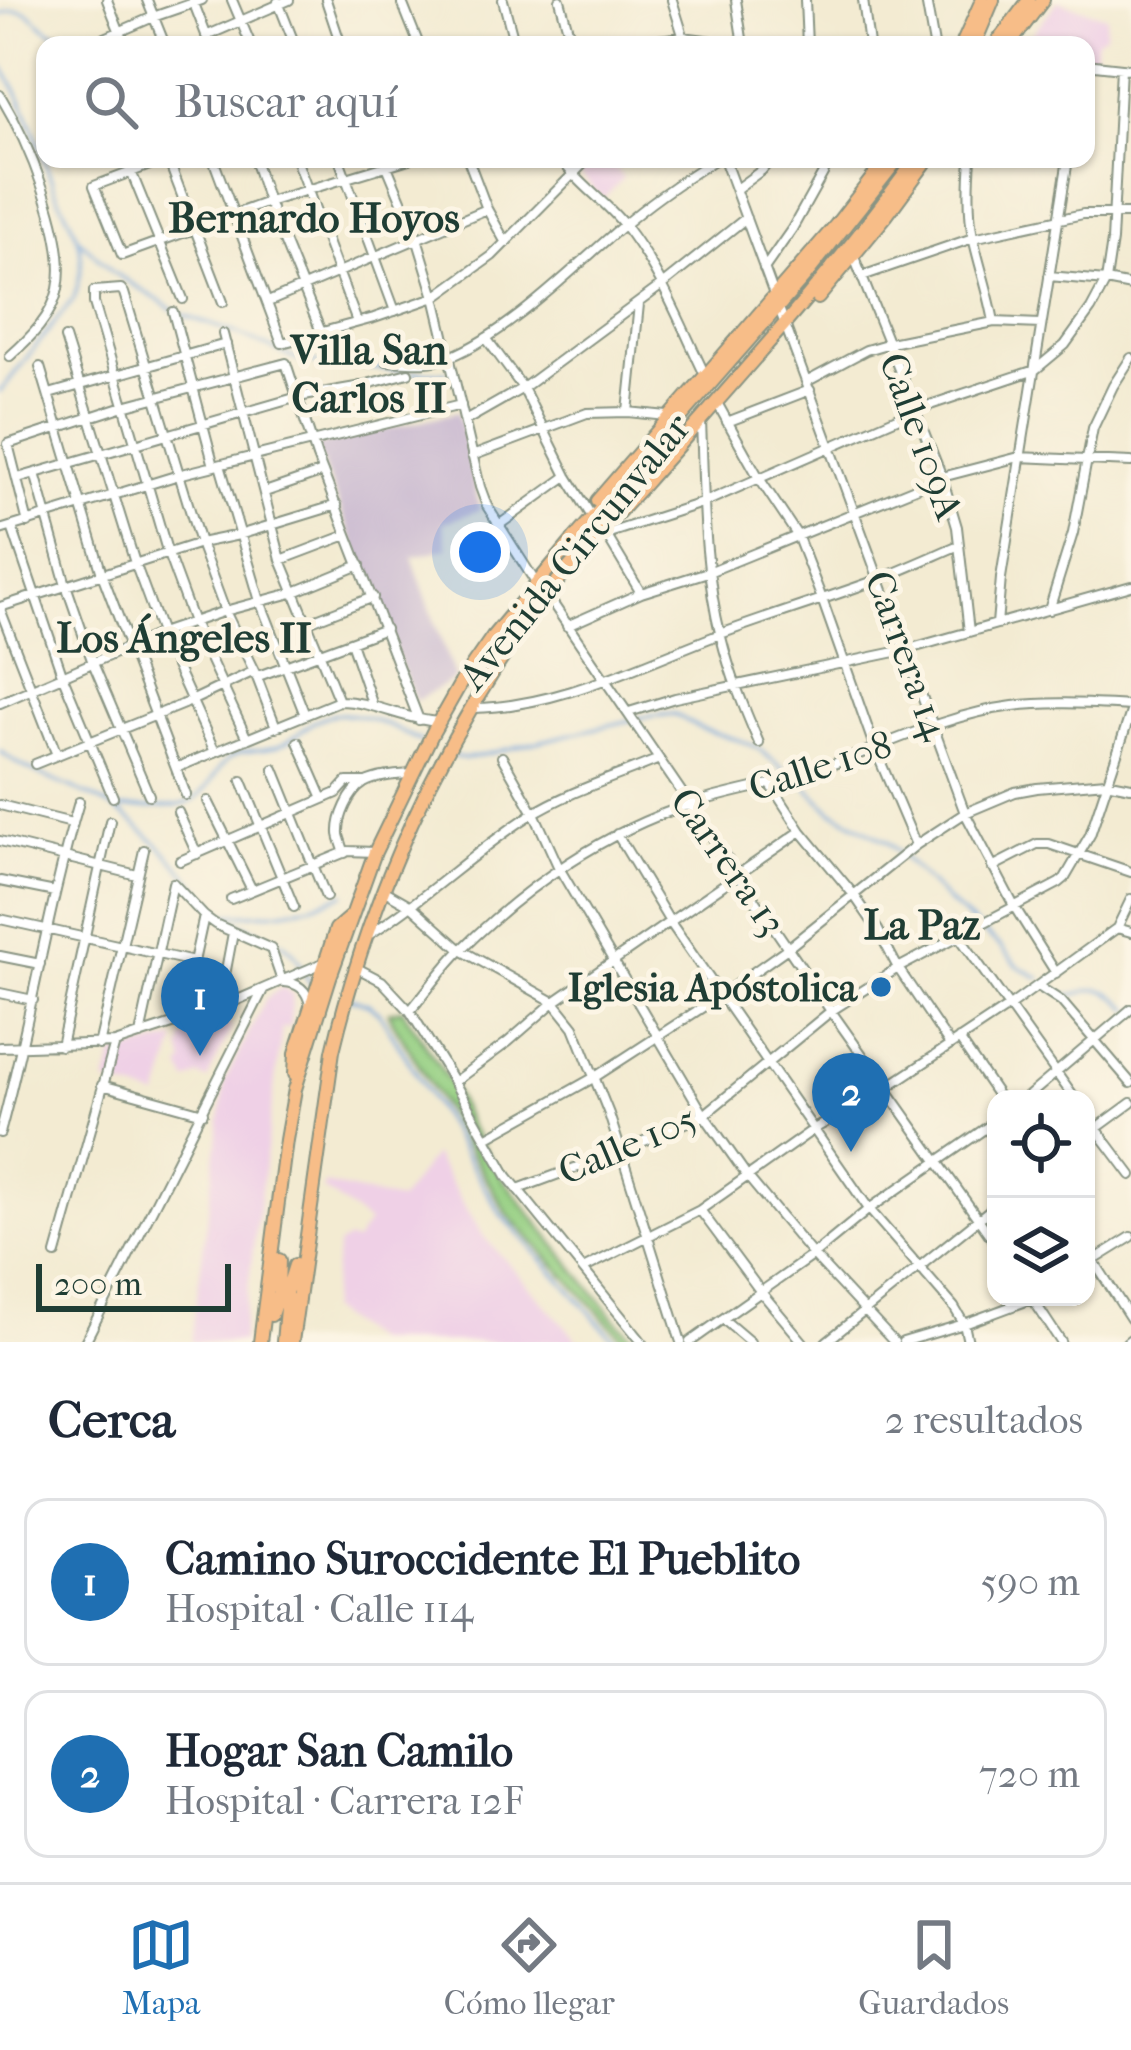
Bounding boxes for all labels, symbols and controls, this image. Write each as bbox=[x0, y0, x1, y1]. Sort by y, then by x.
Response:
search box bbox=[36, 36, 1095, 168]
icon: search bbox=[78, 69, 144, 135]
text: Buscar aquí bbox=[174, 76, 398, 129]
district label: Bernardo Hoyos bbox=[168, 194, 460, 243]
district label: Villa San Carlos II bbox=[290, 326, 448, 423]
street label: Calle 109A bbox=[870, 347, 973, 527]
street label: Avenida Circunvalar bbox=[448, 404, 700, 700]
your location bbox=[450, 522, 510, 582]
street label: Carrera 14 bbox=[855, 565, 959, 747]
district label: Los Ángeles II bbox=[56, 613, 312, 663]
street label: Calle 108 bbox=[743, 721, 898, 811]
street label: Carrera 13 bbox=[661, 779, 796, 944]
district label: La Paz bbox=[864, 901, 981, 950]
pin: 1 bbox=[161, 957, 239, 1056]
place label: Iglesia Apóstolica bbox=[568, 965, 858, 1011]
marker: Iglesia Apóstolica bbox=[868, 974, 894, 1000]
pin: 2 bbox=[812, 1053, 890, 1152]
map controls bbox=[987, 1090, 1095, 1306]
button: locate bbox=[987, 1090, 1095, 1198]
street label: Calle 105 bbox=[552, 1095, 703, 1194]
button: layers bbox=[987, 1198, 1095, 1306]
scale bar bbox=[36, 1258, 231, 1311]
text: 200 m bbox=[54, 1265, 142, 1304]
text: Cerca bbox=[48, 1390, 175, 1450]
text: 2 resultados bbox=[885, 1397, 1083, 1443]
text: Camino Suroccidente El Pueblito bbox=[165, 1533, 800, 1586]
text: 1 bbox=[83, 1559, 97, 1605]
text: 590 m bbox=[980, 1559, 1080, 1605]
text: Hospital · Calle 114 bbox=[165, 1586, 473, 1632]
text: Hogar San Camilo bbox=[165, 1725, 513, 1778]
text: 2 bbox=[80, 1751, 100, 1797]
text: 720 m bbox=[979, 1751, 1080, 1797]
text: Hospital · Carrera 12F bbox=[165, 1778, 524, 1824]
tab: Mapa bbox=[122, 1912, 200, 2023]
tab: Cómo llegar bbox=[444, 1912, 615, 2023]
tab: Guardados bbox=[858, 1912, 1009, 2023]

